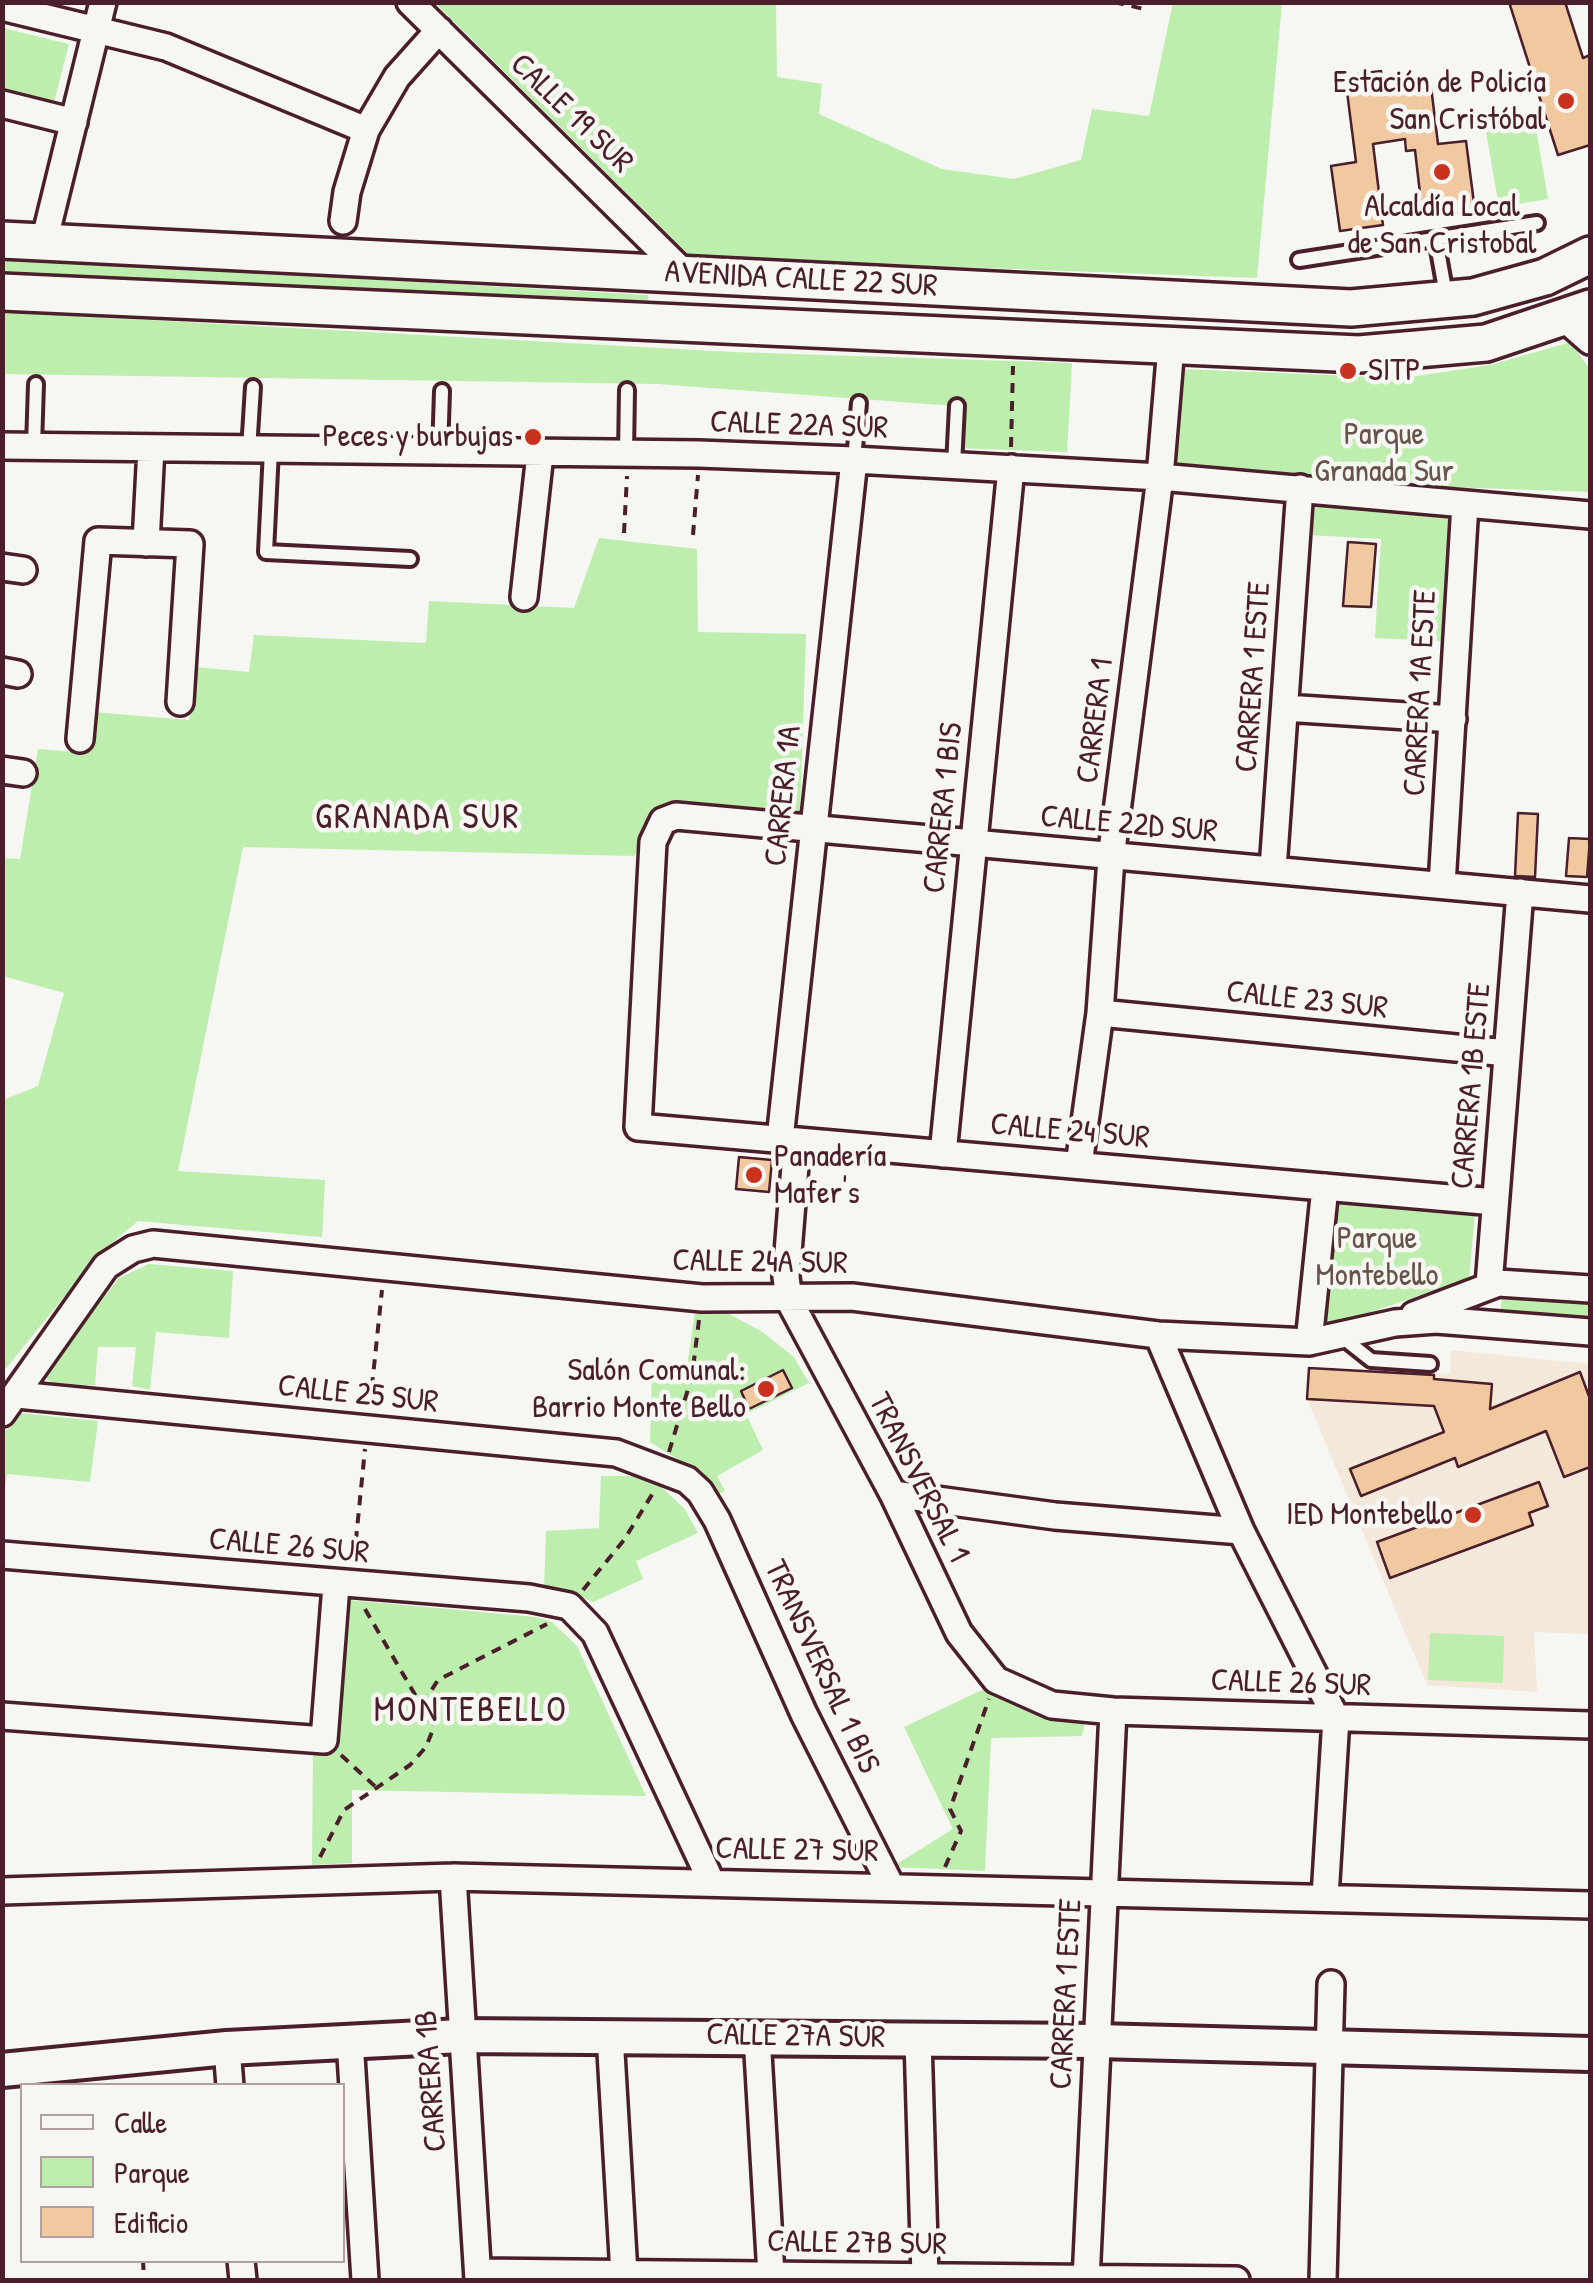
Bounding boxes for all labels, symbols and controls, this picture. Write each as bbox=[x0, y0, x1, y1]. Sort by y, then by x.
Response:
street label: CALLE 19 SUR bbox=[502, 46, 640, 182]
place label: Estación de Policía San Cristóbal bbox=[1333, 64, 1546, 139]
marker: Estación de Policía San Cristóbal bbox=[1555, 90, 1577, 112]
marker: Alcaldía Local de San Cristobal bbox=[1431, 161, 1453, 183]
place label: Alcaldía Local de San Cristobal bbox=[1347, 188, 1537, 263]
street label: AVENIDA CALLE 22 SUR bbox=[664, 254, 938, 306]
place label: SITP bbox=[1368, 352, 1421, 390]
marker: SITP bbox=[1337, 360, 1359, 382]
street label: CALLE 22A SUR bbox=[709, 404, 889, 448]
park label: Parque Granada Sur bbox=[1314, 416, 1454, 491]
place label: Peces y burbujas bbox=[322, 418, 513, 456]
marker: Peces y burbujas bbox=[522, 426, 544, 448]
street label: CARRERA 1 ESTE bbox=[1228, 581, 1280, 773]
street label: CARRERA 1A ESTE bbox=[1396, 589, 1446, 797]
street label: CARRERA 1 bbox=[1069, 656, 1123, 786]
street label: CARRERA 1 BIS bbox=[916, 721, 972, 895]
street label: CARRERA 1A bbox=[758, 724, 810, 868]
district label: GRANADA SUR bbox=[315, 798, 521, 840]
street label: CALLE 22D SUR bbox=[1039, 798, 1219, 852]
street label: CALLE 23 SUR bbox=[1224, 973, 1390, 1029]
street label: CARRERA 1B ESTE bbox=[1444, 981, 1500, 1191]
street label: CALLE 24 SUR bbox=[989, 1106, 1151, 1158]
place label: Panadería Mafer's bbox=[774, 1138, 886, 1213]
marker: Panadería Mafer's bbox=[743, 1164, 765, 1186]
park label: Parque Montebello bbox=[1316, 1220, 1438, 1295]
street label: CALLE 24A SUR bbox=[672, 1242, 848, 1284]
place label: Salón Comunal: Barrio Monte Bello bbox=[532, 1352, 746, 1427]
street label: CALLE 25 SUR bbox=[276, 1367, 440, 1423]
marker: Salón Comunal: Barrio Monte Bello bbox=[755, 1378, 777, 1400]
street label: TRANSVERSAL 1 bbox=[859, 1387, 977, 1569]
place label: IED Montebello bbox=[1286, 1496, 1453, 1534]
marker: IED Montebello bbox=[1462, 1504, 1484, 1526]
street label: CALLE 26 SUR bbox=[207, 1521, 371, 1573]
street label: TRANSVERSAL 1 BIS bbox=[755, 1554, 887, 1780]
street label: CALLE 26 SUR bbox=[1210, 1662, 1372, 1706]
district label: MONTEBELLO bbox=[374, 1691, 568, 1733]
street label: CALLE 27 SUR bbox=[715, 1830, 879, 1872]
street label: CARRERA 1 ESTE bbox=[1043, 1898, 1091, 2090]
street label: CARRERA 1B bbox=[408, 2009, 456, 2153]
street label: CALLE 27A SUR bbox=[706, 2016, 886, 2058]
legend bbox=[20, 2083, 345, 2263]
text: Calle bbox=[114, 2102, 167, 2142]
text: Parque bbox=[114, 2152, 190, 2192]
text: Edificio bbox=[114, 2202, 188, 2242]
street label: CALLE 27B SUR bbox=[767, 2223, 947, 2265]

